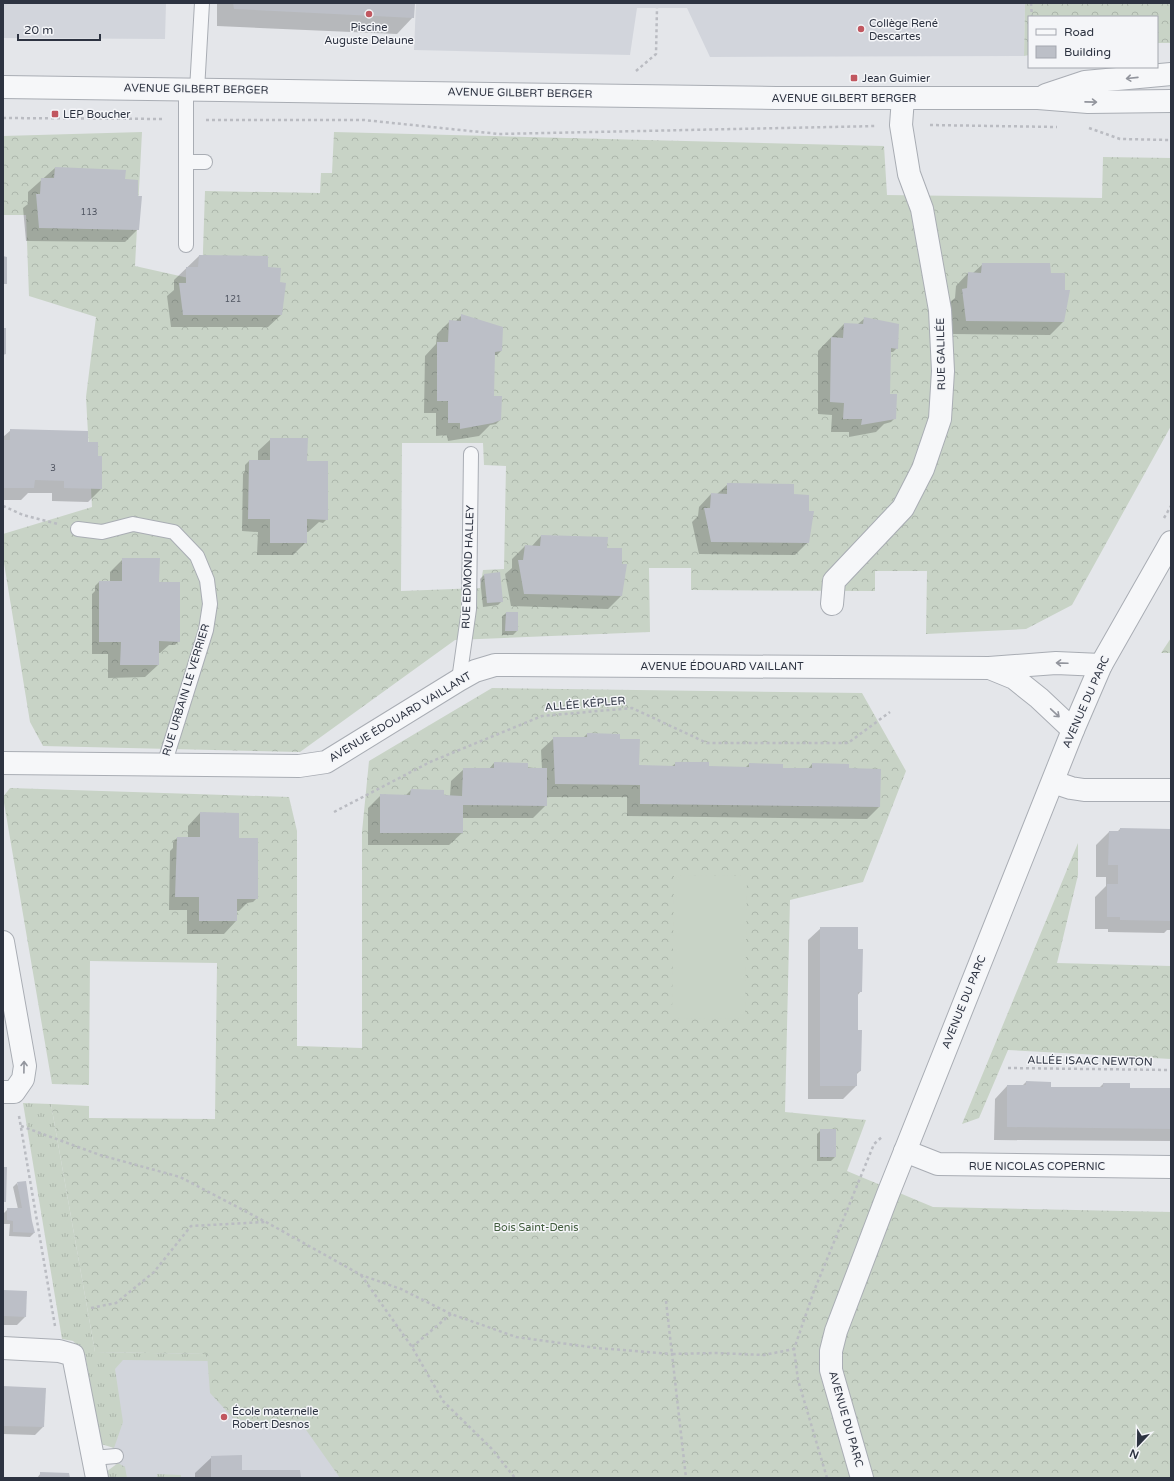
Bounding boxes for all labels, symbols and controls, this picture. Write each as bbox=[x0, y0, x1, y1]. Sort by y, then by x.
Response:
marker: Piscine Auguste Delaune bbox=[364, 9, 374, 19]
scale bar bbox=[18, 16, 100, 42]
legend bbox=[1028, 16, 1158, 68]
place label: Collège René Descartes bbox=[869, 17, 938, 43]
place label: Piscine Auguste Delaune bbox=[324, 21, 414, 47]
text: 20 m bbox=[24, 23, 53, 37]
marker: Collège René Descartes bbox=[856, 24, 866, 34]
text: Road bbox=[1064, 25, 1094, 39]
text: Building bbox=[1064, 45, 1111, 59]
place label: Jean Guimier bbox=[862, 72, 931, 85]
marker: Jean Guimier bbox=[849, 73, 859, 83]
one-way arrow bbox=[1126, 74, 1139, 81]
street label: AVENUE GILBERT BERGER bbox=[123, 81, 269, 97]
street label: AVENUE GILBERT BERGER bbox=[447, 85, 593, 101]
street label: AVENUE GILBERT BERGER bbox=[772, 92, 917, 105]
one-way arrow bbox=[1084, 98, 1097, 106]
place label: LEP Boucher bbox=[63, 108, 131, 121]
marker: LEP Boucher bbox=[50, 109, 60, 119]
house number: 113 bbox=[81, 207, 97, 218]
house number: 121 bbox=[225, 294, 241, 305]
street label: RUE GALILÉE bbox=[933, 318, 948, 390]
house number: 3 bbox=[50, 463, 56, 474]
street label: RUE EDMOND HALLEY bbox=[459, 505, 477, 629]
street label: RUE URBAIN LE VERRIER bbox=[160, 622, 212, 758]
street label: AVENUE DU PARC bbox=[1060, 654, 1112, 750]
street label: AVENUE ÉDOUARD VAILLANT bbox=[640, 659, 804, 673]
one-way arrow bbox=[1056, 659, 1069, 667]
street label: AVENUE ÉDOUARD VAILLANT bbox=[326, 668, 474, 765]
street label: ALLÉE KÉPLER bbox=[544, 693, 626, 714]
one-way arrow bbox=[1050, 708, 1060, 717]
street label: AVENUE DU PARC bbox=[939, 953, 989, 1051]
street label: ALLÉE ISAAC NEWTON bbox=[1027, 1052, 1153, 1069]
one-way arrow bbox=[20, 1061, 28, 1074]
street label: RUE NICOLAS COPERNIC bbox=[969, 1160, 1106, 1173]
park label: Bois Saint-Denis bbox=[493, 1221, 579, 1234]
street label: AVENUE DU PARC bbox=[826, 1369, 866, 1469]
place label: École maternelle Robert Desnos bbox=[232, 1404, 319, 1431]
marker: École maternelle Robert Desnos bbox=[219, 1412, 229, 1422]
north arrow bbox=[1118, 1425, 1158, 1465]
text: N bbox=[1128, 1446, 1141, 1461]

